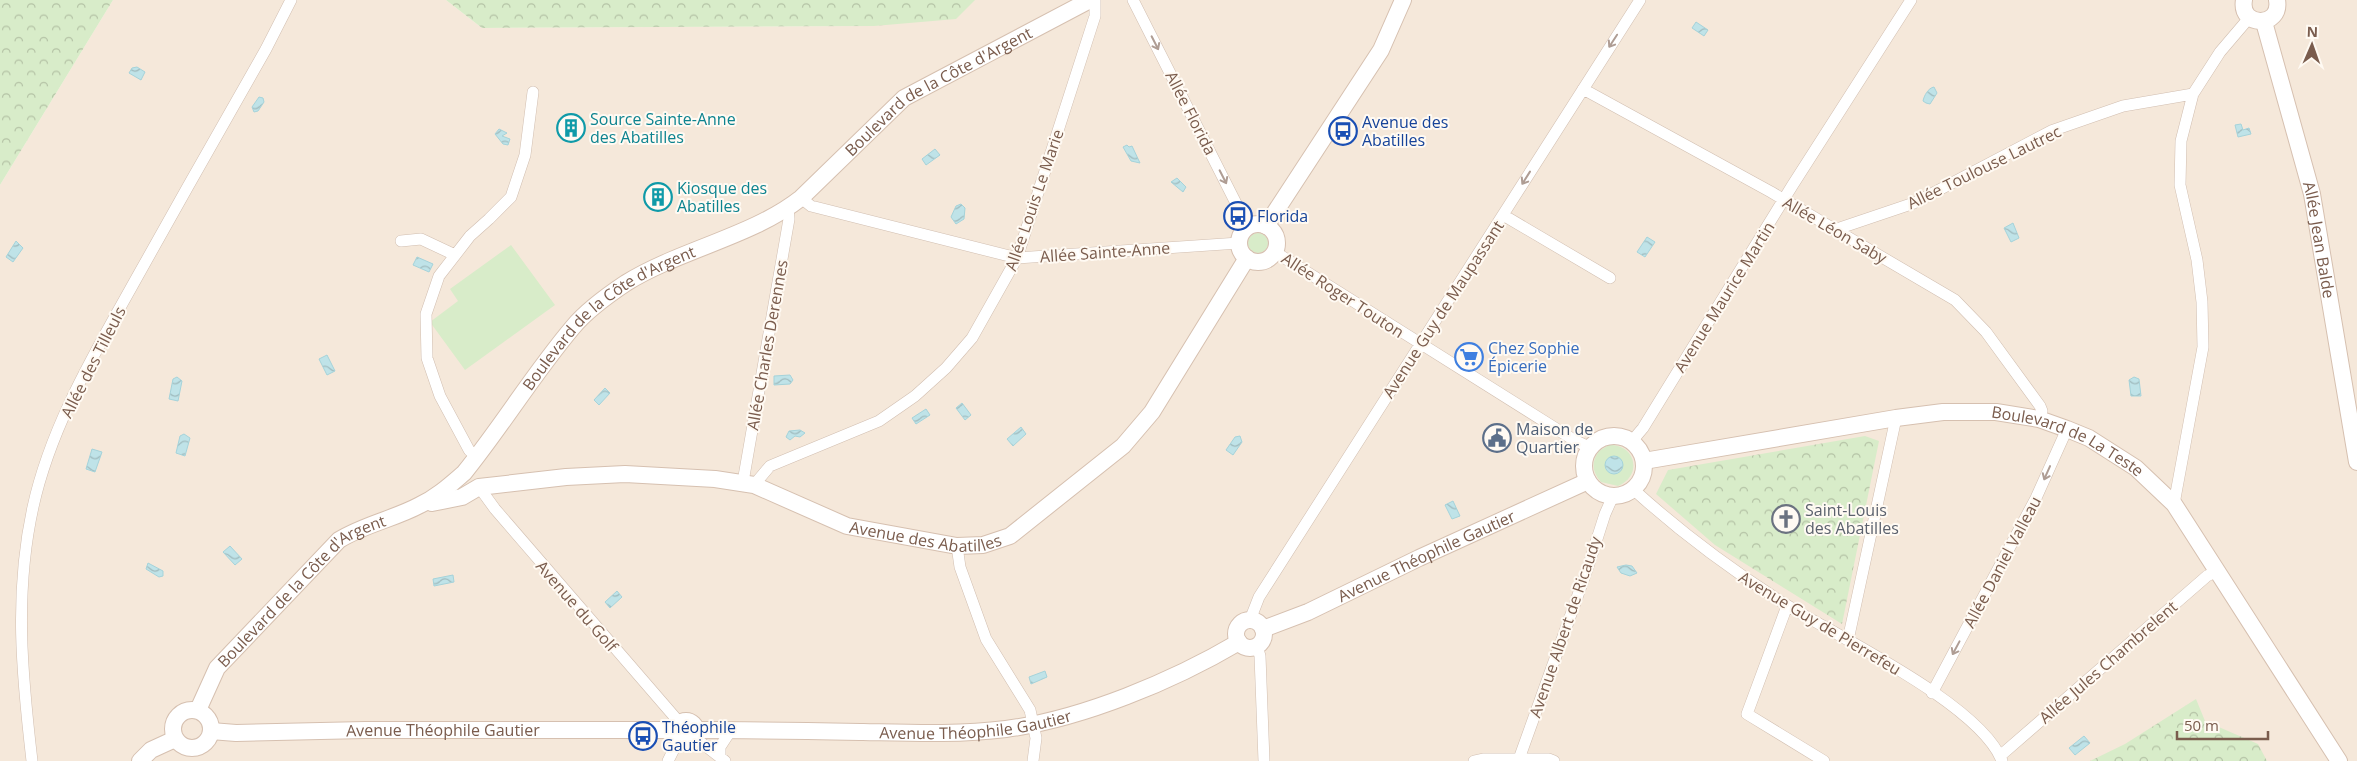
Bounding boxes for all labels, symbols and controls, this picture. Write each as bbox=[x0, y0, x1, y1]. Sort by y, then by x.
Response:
north arrow bbox=[2287, 20, 2337, 70]
street label: Boulevard de la Côte d'Argent bbox=[840, 21, 1036, 161]
text: N bbox=[2306, 22, 2318, 41]
one-way arrow bbox=[1608, 34, 1619, 48]
one-way arrow bbox=[1150, 36, 1160, 51]
street label: Allée Florida bbox=[1160, 67, 1222, 159]
place label: Source Sainte-Anne des Abatilles bbox=[590, 108, 736, 148]
place label: Avenue des Abatilles bbox=[1362, 111, 1448, 151]
building icon: Source Sainte-Anne des Abatilles bbox=[556, 113, 586, 143]
bus stop icon: Avenue des Abatilles bbox=[1328, 116, 1358, 146]
street label: Allée Toulouse Lautrec bbox=[1903, 120, 2065, 214]
street label: Allée Louis Le Marie bbox=[999, 126, 1069, 274]
one-way arrow bbox=[1219, 169, 1228, 184]
one-way arrow bbox=[1521, 171, 1531, 185]
place label: Kiosque des Abatilles bbox=[677, 177, 767, 217]
street label: Allée Jean Balde bbox=[2298, 179, 2340, 300]
building icon: Kiosque des Abatilles bbox=[643, 182, 673, 212]
street label: Allée Léon Saby bbox=[1779, 191, 1892, 269]
bus stop icon: Florida bbox=[1223, 201, 1253, 231]
place label: Florida bbox=[1257, 205, 1308, 227]
street label: Avenue Guy de Maupassant bbox=[1377, 216, 1509, 402]
street label: Avenue Maurice Martin bbox=[1669, 218, 1779, 376]
street label: Allée Sainte-Anne bbox=[1039, 236, 1171, 268]
street label: Boulevard de la Côte d'Argent bbox=[517, 240, 699, 395]
street label: Allée Roger Touton bbox=[1278, 247, 1408, 343]
street label: Allée Charles Derennes bbox=[741, 258, 793, 432]
street label: Allée des Tilleuls bbox=[55, 303, 131, 421]
place label: Chez Sophie Épicerie bbox=[1488, 337, 1580, 377]
supermarket icon: Chez Sophie Épicerie bbox=[1454, 342, 1484, 372]
street label: Boulevard de La Teste bbox=[1990, 400, 2149, 481]
place label: Maison de Quartier bbox=[1516, 418, 1593, 458]
public building icon: Maison de Quartier bbox=[1482, 423, 1512, 453]
one-way arrow bbox=[2042, 465, 2052, 480]
street label: Allée Daniel Valleau bbox=[1958, 492, 2046, 632]
place label: Saint-Louis des Abatilles bbox=[1805, 499, 1899, 539]
church icon: Saint-Louis des Abatilles bbox=[1771, 504, 1801, 534]
street label: Avenue Théophile Gautier bbox=[1334, 505, 1519, 607]
street label: Boulevard de la Côte d'Argent bbox=[212, 509, 389, 672]
street label: Avenue des Abatilles bbox=[848, 516, 1004, 557]
street label: Avenue Albert de Ricaudy bbox=[1524, 533, 1607, 721]
street label: Avenue du Golf bbox=[531, 556, 624, 658]
street label: Avenue Guy de Pierrefeu bbox=[1735, 566, 1905, 680]
street label: Allée Jules Chambrelent bbox=[2034, 596, 2182, 728]
one-way arrow bbox=[1951, 641, 1961, 656]
street label: Avenue Théophile Gautier bbox=[879, 704, 1074, 744]
scale bar bbox=[2177, 708, 2268, 740]
text: 50 m bbox=[2184, 715, 2219, 735]
place label: Théophile Gautier bbox=[662, 716, 736, 756]
street label: Avenue Théophile Gautier bbox=[346, 719, 540, 741]
bus stop icon: Théophile Gautier bbox=[628, 721, 658, 751]

